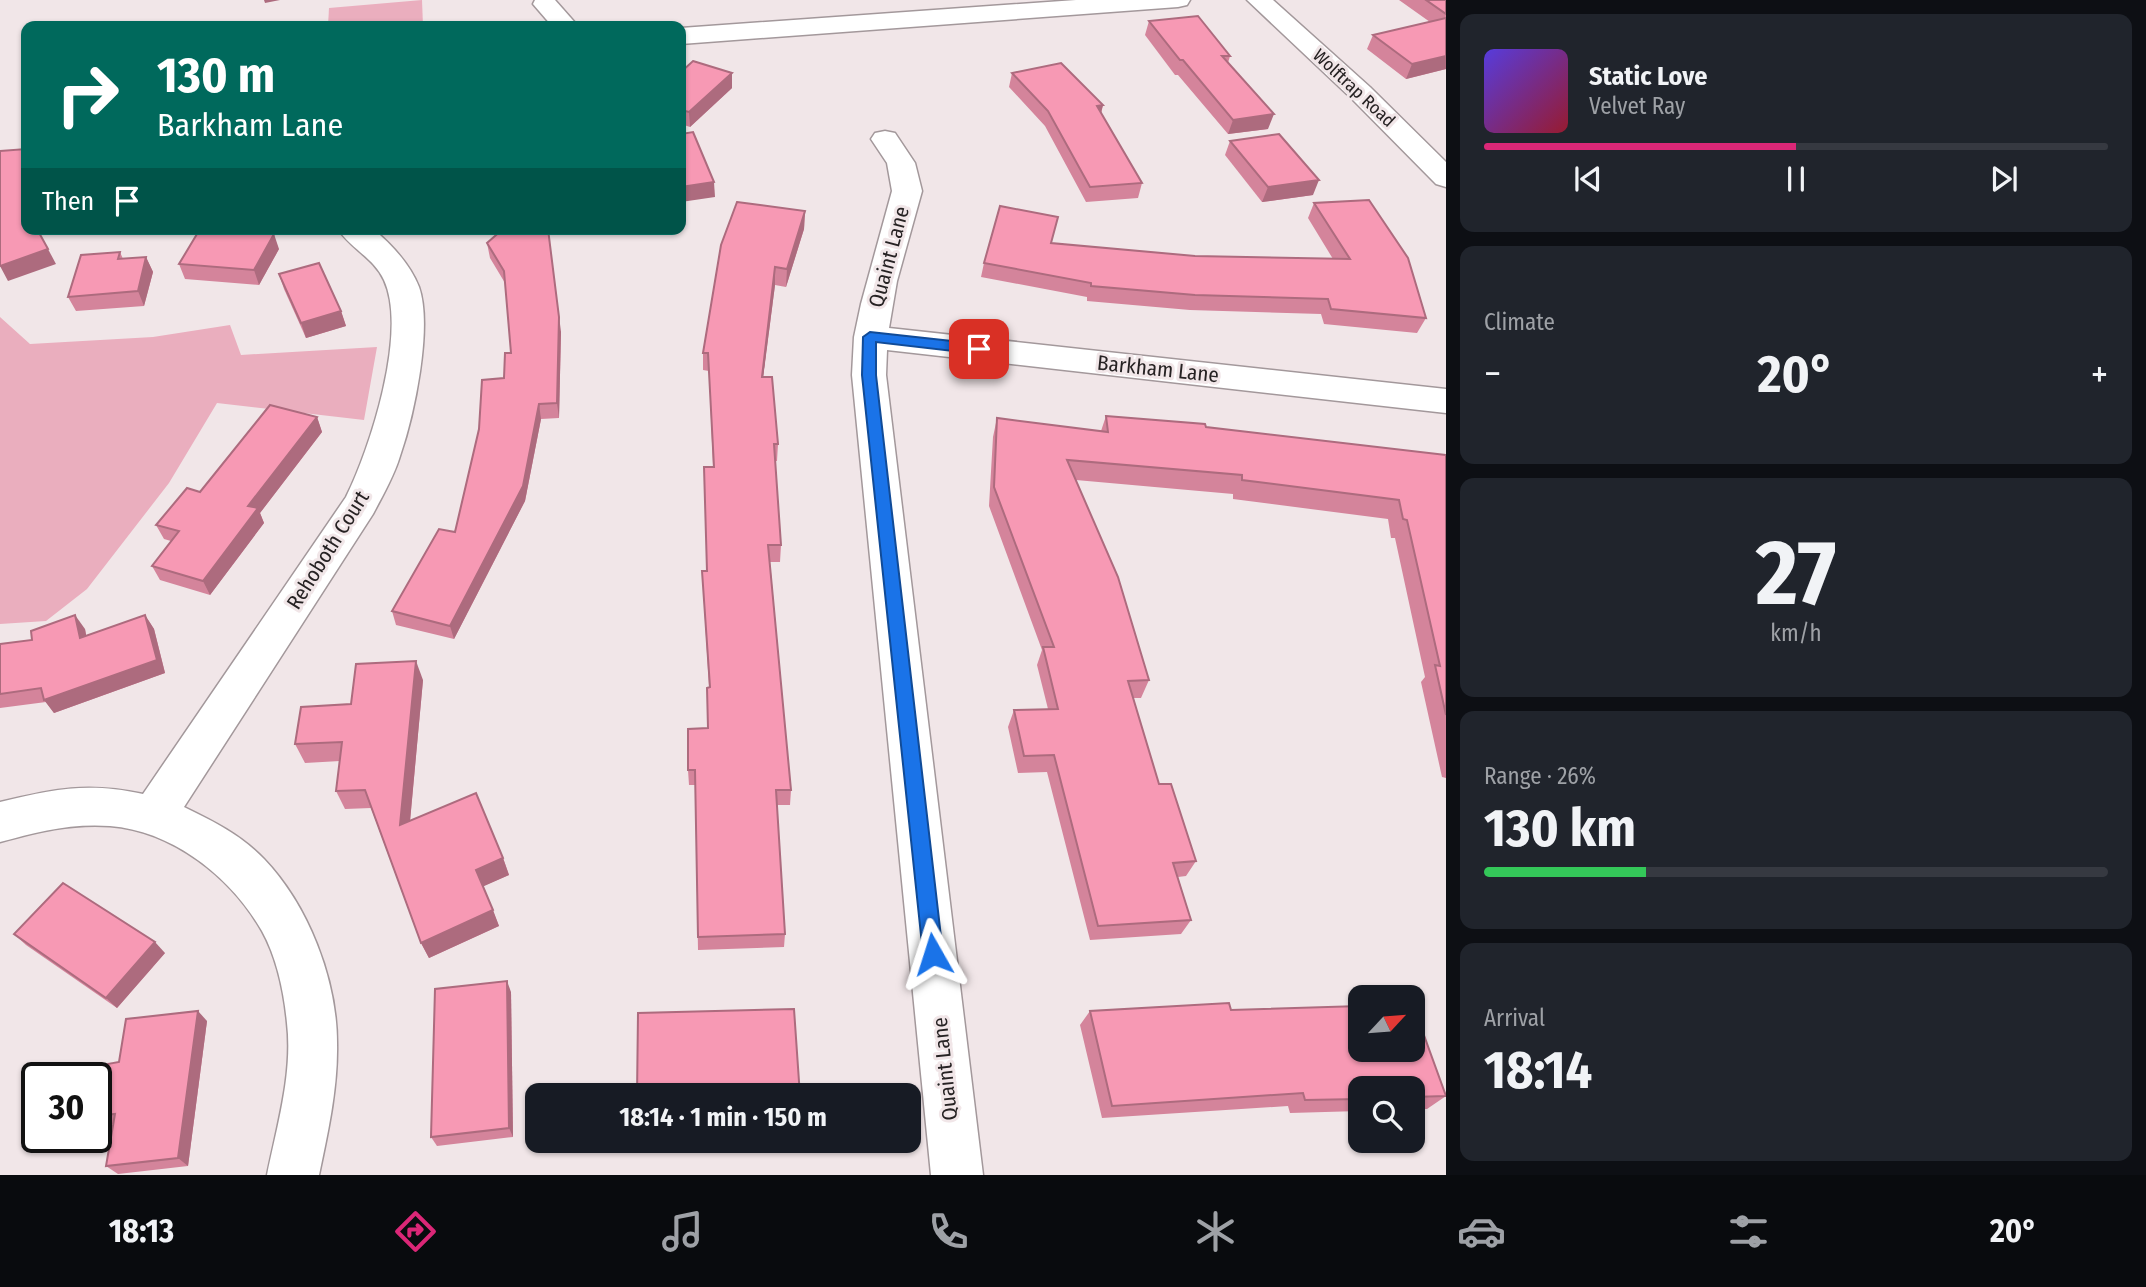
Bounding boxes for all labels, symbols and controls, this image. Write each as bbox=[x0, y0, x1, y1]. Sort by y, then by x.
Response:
street label: Wolftrap Road bbox=[1308, 44, 1400, 132]
text: 130 m bbox=[157, 46, 275, 105]
icon: right bbox=[42, 49, 133, 140]
text: Static Love bbox=[1589, 61, 1707, 92]
text: Velvet Ray bbox=[1589, 92, 1685, 120]
text: Barkham Lane bbox=[157, 106, 343, 144]
icon: previous bbox=[1569, 160, 1607, 198]
icon: pause bbox=[1777, 160, 1815, 198]
icon: next bbox=[1985, 160, 2023, 198]
icon: arrive bbox=[108, 182, 146, 220]
text: Then bbox=[42, 186, 94, 217]
street label: Quaint Lane bbox=[863, 204, 915, 310]
text: Climate bbox=[1484, 308, 1555, 336]
pin bbox=[949, 319, 1009, 379]
icon: arrive bbox=[960, 330, 998, 368]
text: 20° bbox=[1758, 343, 1834, 406]
street label: Barkham Lane bbox=[1096, 350, 1220, 388]
text: − bbox=[1484, 351, 1501, 397]
text: + bbox=[2091, 351, 2108, 397]
street label: Rehoboth Court bbox=[281, 486, 375, 614]
text: 27 bbox=[1756, 519, 1836, 628]
text: km/h bbox=[1770, 619, 1822, 647]
text: Range · 26% bbox=[1484, 762, 1596, 790]
text: 130 km bbox=[1484, 797, 1636, 860]
position arrow bbox=[896, 917, 970, 991]
north arrow bbox=[1348, 985, 1424, 1062]
map controls bbox=[1348, 985, 1425, 1153]
text: Arrival bbox=[1484, 1004, 1545, 1032]
street label: Quaint Lane bbox=[927, 1016, 963, 1122]
text: 18:14 bbox=[1484, 1039, 1592, 1102]
speed limit sign: 30 bbox=[21, 1062, 112, 1153]
button: search bbox=[1348, 1076, 1425, 1153]
text: 18:14 · 1 min · 150 m bbox=[619, 1102, 827, 1133]
icon: directions bbox=[391, 1207, 440, 1256]
icon: music bbox=[658, 1207, 707, 1256]
icon: phone bbox=[924, 1207, 973, 1256]
icon: climate bbox=[1191, 1207, 1240, 1256]
icon: car bbox=[1457, 1207, 1506, 1256]
icon: filters bbox=[1724, 1207, 1773, 1256]
text: 18:13 bbox=[109, 1212, 174, 1250]
text: 20° bbox=[1990, 1212, 2037, 1250]

